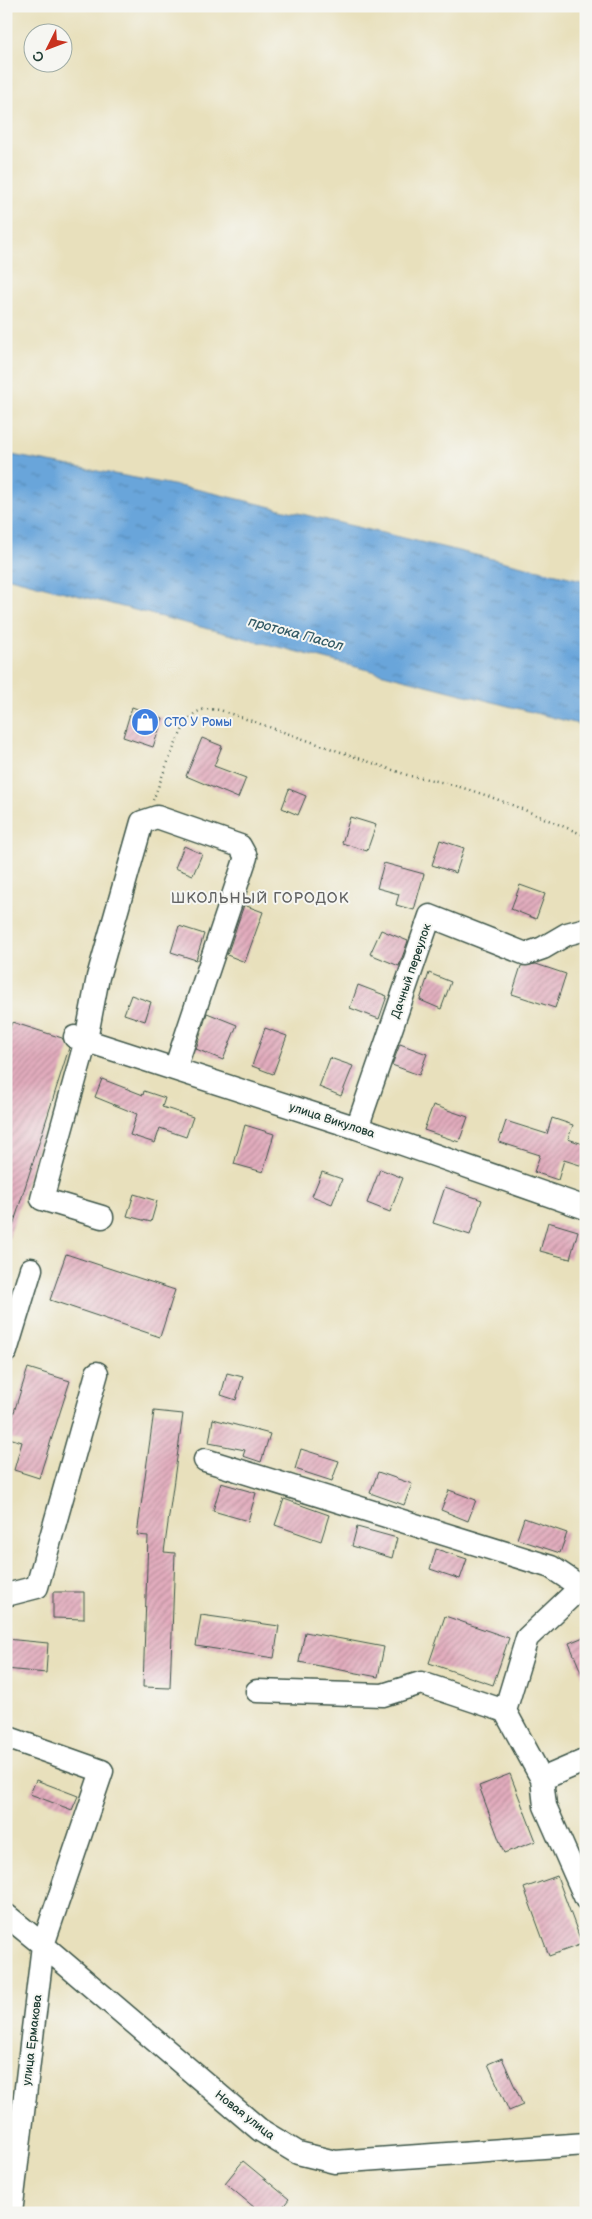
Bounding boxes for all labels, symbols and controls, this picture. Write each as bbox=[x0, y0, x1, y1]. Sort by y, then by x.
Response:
north arrow bbox=[22, 22, 72, 72]
text: С bbox=[29, 47, 48, 66]
water label: протока Пасол bbox=[247, 613, 345, 654]
shop icon: СТО У Ромы bbox=[130, 707, 160, 737]
place label: СТО У Ромы bbox=[164, 715, 232, 730]
district label: ШКОЛЬНЫЙ ГОРОДОК bbox=[171, 889, 349, 908]
street label: Дачный переулок bbox=[388, 921, 435, 1021]
street label: улица Викулова bbox=[287, 1100, 377, 1141]
street label: улица Ермакова bbox=[19, 1994, 46, 2087]
street label: Новая улица bbox=[212, 2087, 278, 2143]

